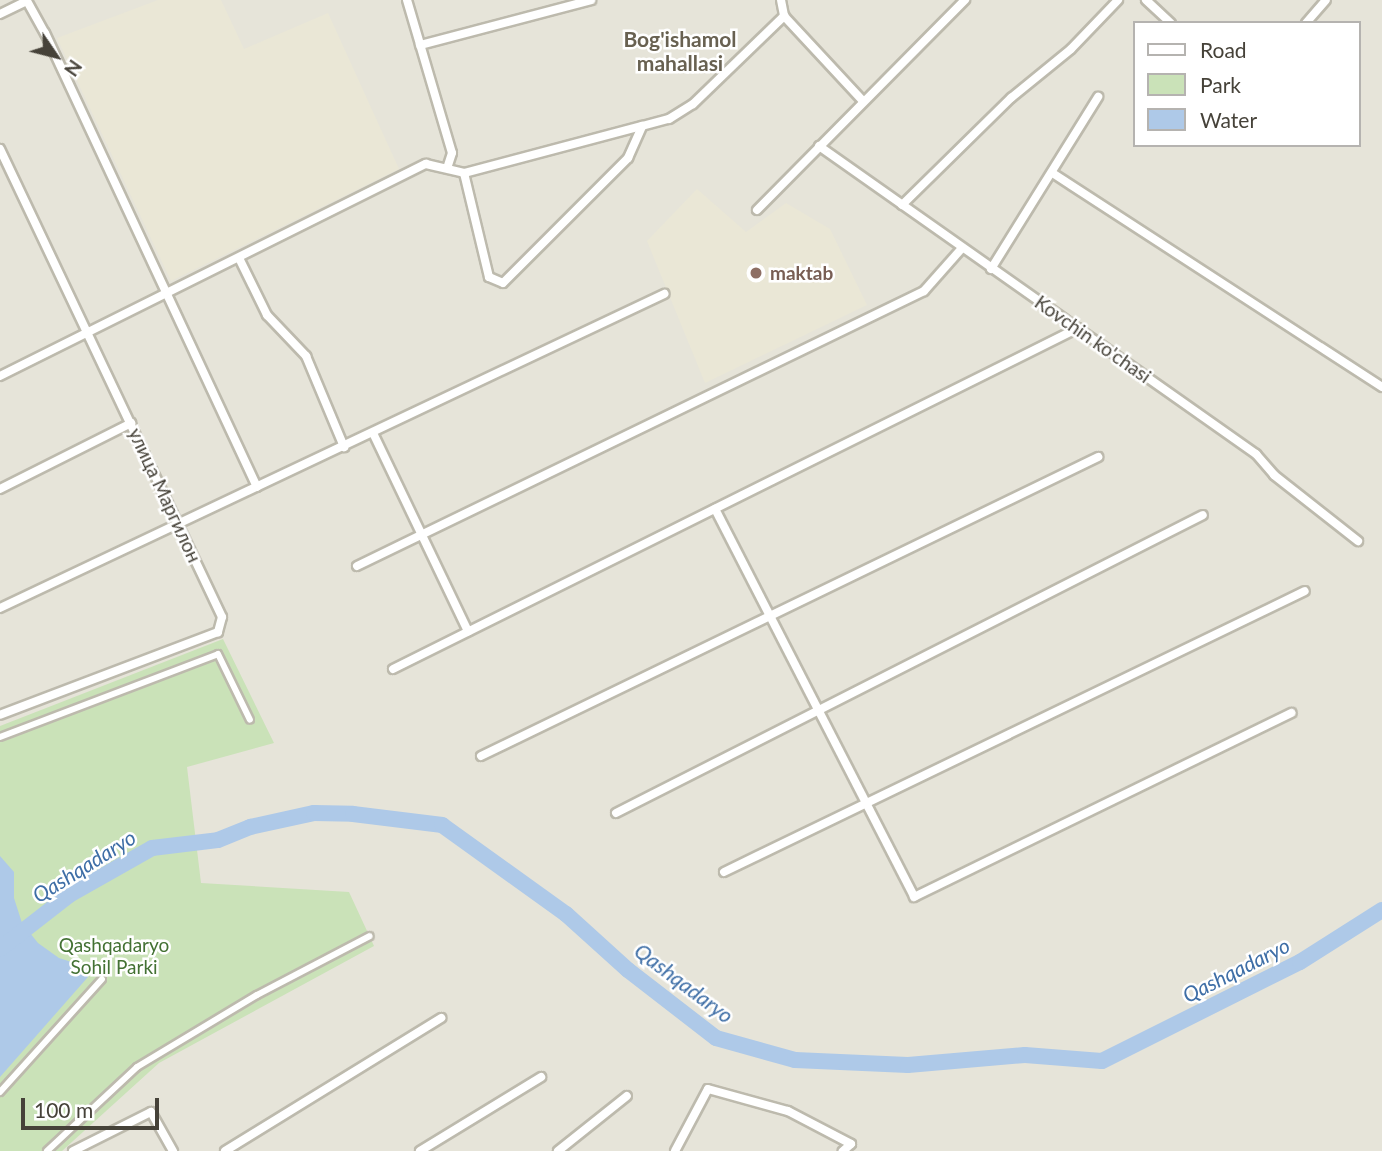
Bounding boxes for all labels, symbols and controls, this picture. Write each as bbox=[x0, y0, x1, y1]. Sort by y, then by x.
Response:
north arrow bbox=[21, 21, 91, 91]
legend bbox=[1134, 21, 1361, 147]
district label: Bog'ishamol mahallasi bbox=[623, 26, 737, 76]
text: Road bbox=[1200, 37, 1247, 62]
text: N bbox=[60, 56, 87, 81]
text: Park bbox=[1200, 72, 1241, 97]
text: Water bbox=[1200, 107, 1257, 132]
place label: maktab bbox=[770, 262, 833, 284]
marker: maktab bbox=[748, 265, 764, 281]
street label: Kovchin ko'chasi bbox=[1031, 291, 1155, 387]
street label: улица Маргилон bbox=[124, 424, 206, 566]
water label: Qashqadaryo bbox=[28, 824, 140, 908]
water label: Qashqadaryo bbox=[1178, 932, 1294, 1008]
park label: Qashqadaryo Sohil Parki bbox=[59, 934, 169, 978]
water label: Qashqadaryo bbox=[630, 938, 738, 1028]
scale bar bbox=[24, 1084, 163, 1128]
text: 100 m bbox=[34, 1097, 93, 1122]

